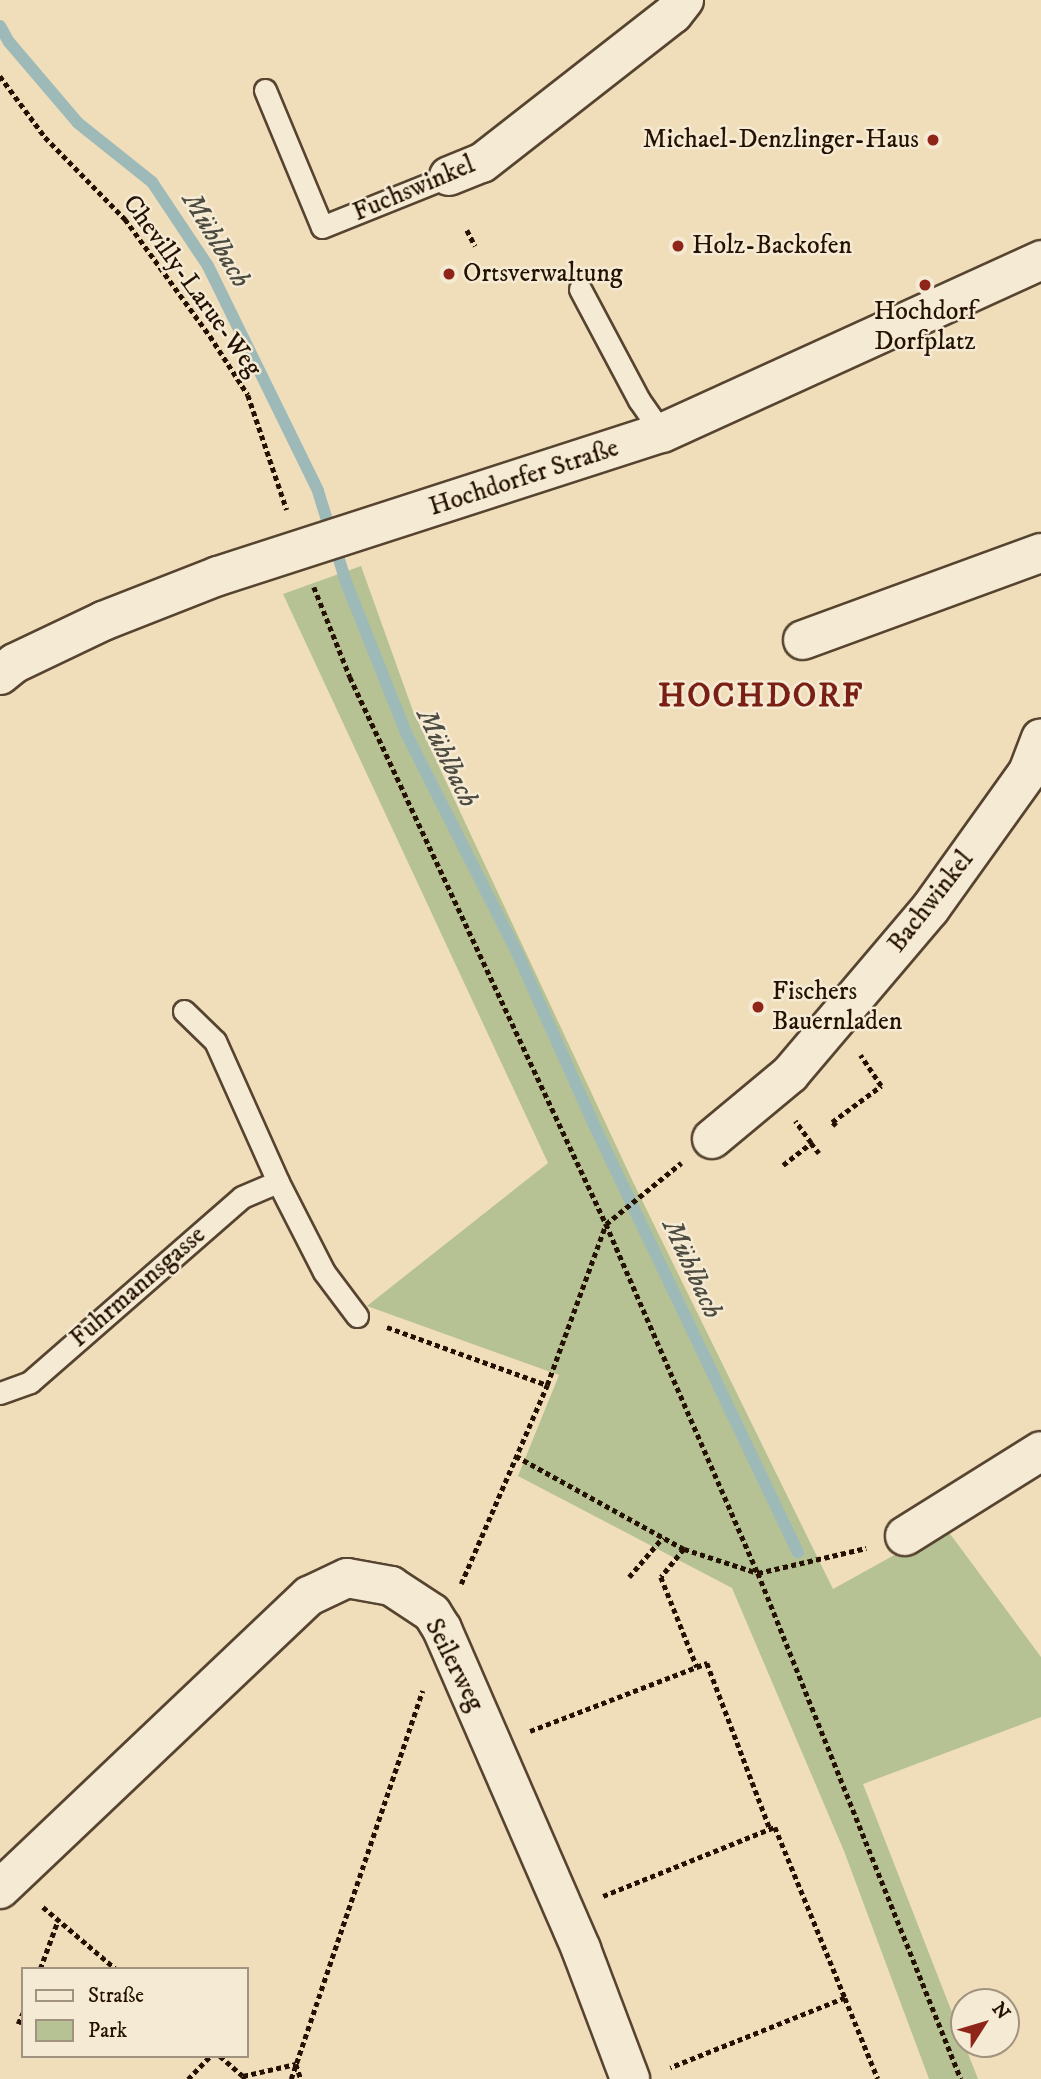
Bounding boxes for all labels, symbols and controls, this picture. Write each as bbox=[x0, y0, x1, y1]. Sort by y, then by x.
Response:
place label: Michael-Denzlinger-Haus bbox=[643, 124, 919, 156]
marker: Michael-Denzlinger-Haus bbox=[925, 132, 941, 148]
street label: Fuchswinkel bbox=[348, 149, 480, 229]
water label: Mühlbach bbox=[174, 186, 258, 294]
street label: Chevilly-Larue-Weg bbox=[116, 189, 268, 383]
place label: Holz-Backofen bbox=[692, 230, 852, 262]
marker: Holz-Backofen bbox=[670, 238, 686, 254]
place label: Ortsverwaltung bbox=[463, 258, 623, 290]
marker: Ortsverwaltung bbox=[441, 266, 457, 282]
marker: Hochdorf Dorfplatz bbox=[917, 277, 933, 293]
place label: Hochdorf Dorfplatz bbox=[874, 296, 976, 358]
street label: Hochdorfer Straße bbox=[425, 433, 623, 523]
district label: HOCHDORF bbox=[659, 677, 863, 717]
water label: Mühlbach bbox=[409, 703, 485, 813]
street label: Bachwinkel bbox=[882, 845, 980, 959]
place label: Fischers Bauernladen bbox=[772, 976, 902, 1038]
marker: Fischers Bauernladen bbox=[750, 999, 766, 1015]
water label: Mühlbach bbox=[655, 1214, 729, 1324]
street label: Fuhrmannsgasse bbox=[64, 1220, 212, 1354]
street label: Seilerweg bbox=[418, 1614, 490, 1716]
legend bbox=[21, 1967, 248, 2058]
text: Straße bbox=[88, 1983, 144, 2009]
north arrow bbox=[950, 1988, 1020, 2058]
text: N bbox=[987, 1998, 1014, 2024]
text: Park bbox=[88, 2018, 127, 2044]

